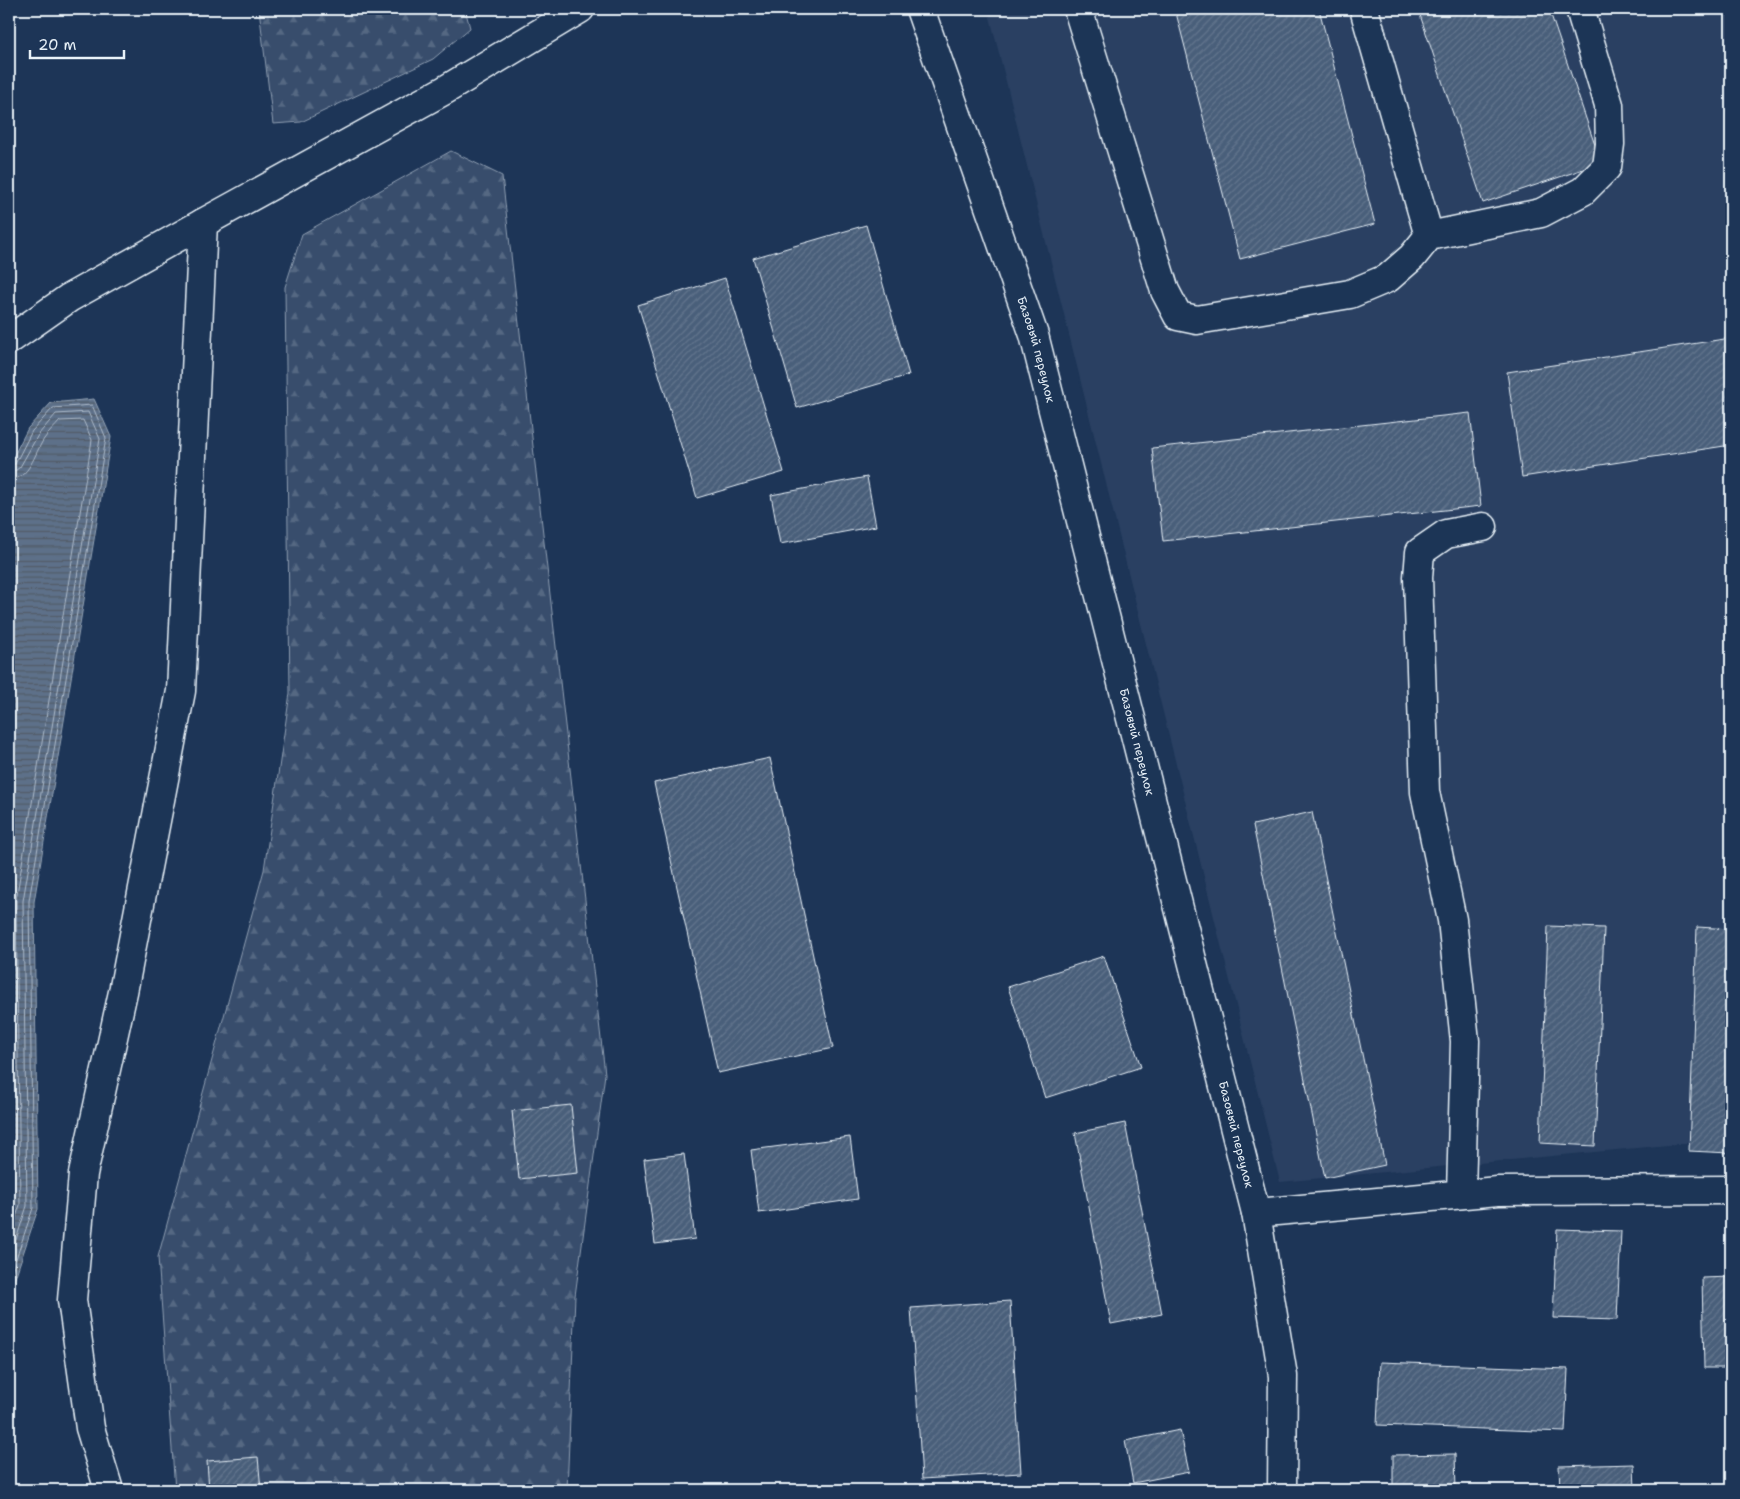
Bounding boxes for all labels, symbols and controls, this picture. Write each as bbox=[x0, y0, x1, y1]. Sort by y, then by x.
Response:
scale bar bbox=[30, 28, 124, 60]
text: 20 m bbox=[38, 35, 77, 55]
street label: Базовый переулок bbox=[1013, 294, 1059, 405]
street label: Базовый переулок bbox=[1116, 687, 1158, 798]
street label: Базовый переулок bbox=[1215, 1079, 1258, 1190]

